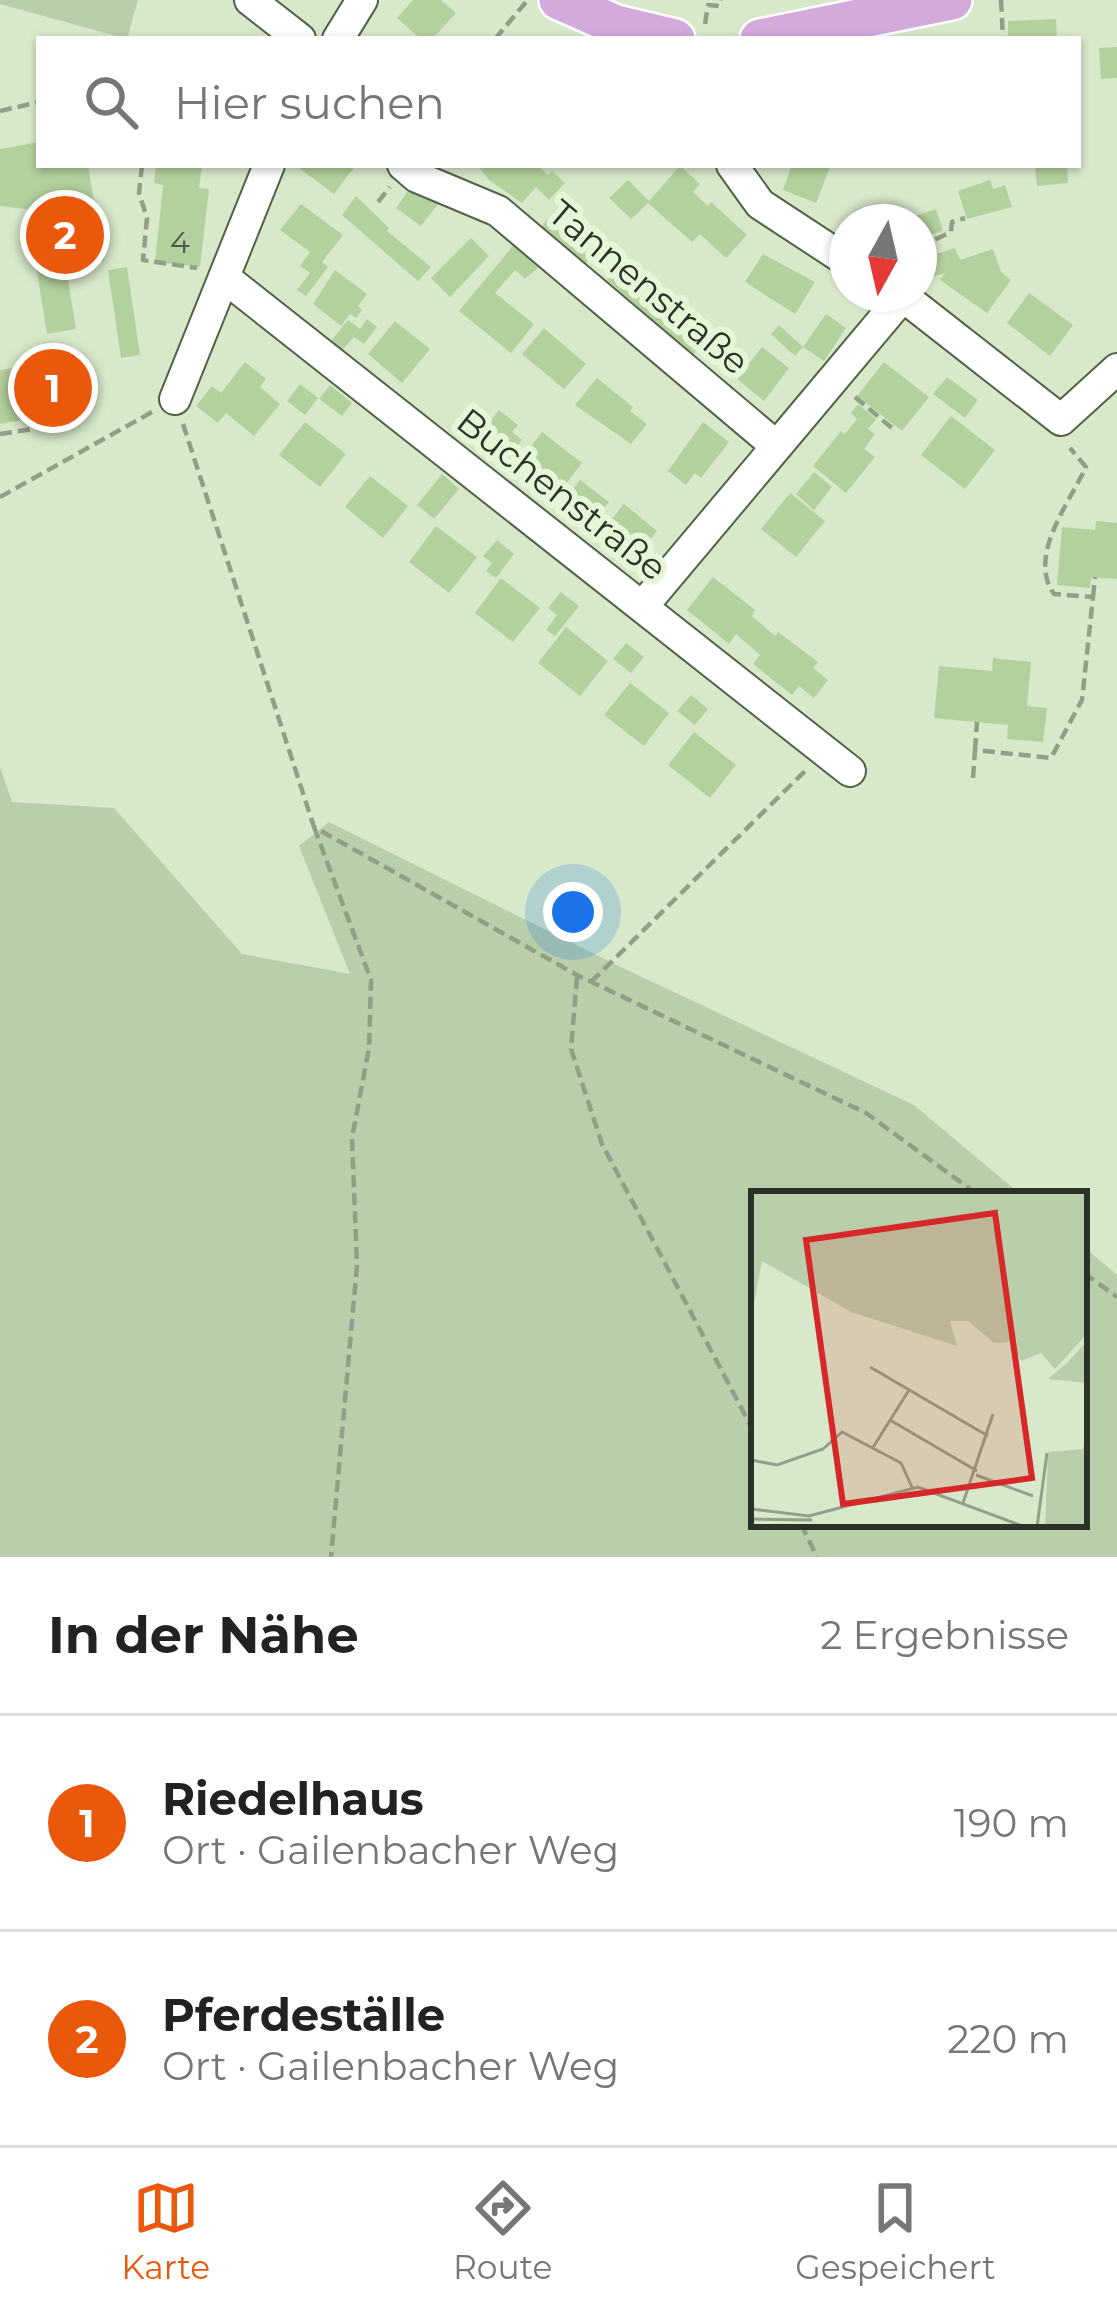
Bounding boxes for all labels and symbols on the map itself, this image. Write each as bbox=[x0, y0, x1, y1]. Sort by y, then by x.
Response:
pin: 2 bbox=[26, 190, 104, 280]
street label: Tannenstraße bbox=[540, 191, 758, 383]
north arrow bbox=[829, 204, 937, 312]
house number: 4 bbox=[170, 224, 190, 261]
pin: 1 bbox=[14, 343, 92, 433]
street label: Buchenstraße bbox=[448, 398, 676, 590]
your location bbox=[543, 882, 603, 942]
inset map bbox=[751, 1191, 1087, 1527]

